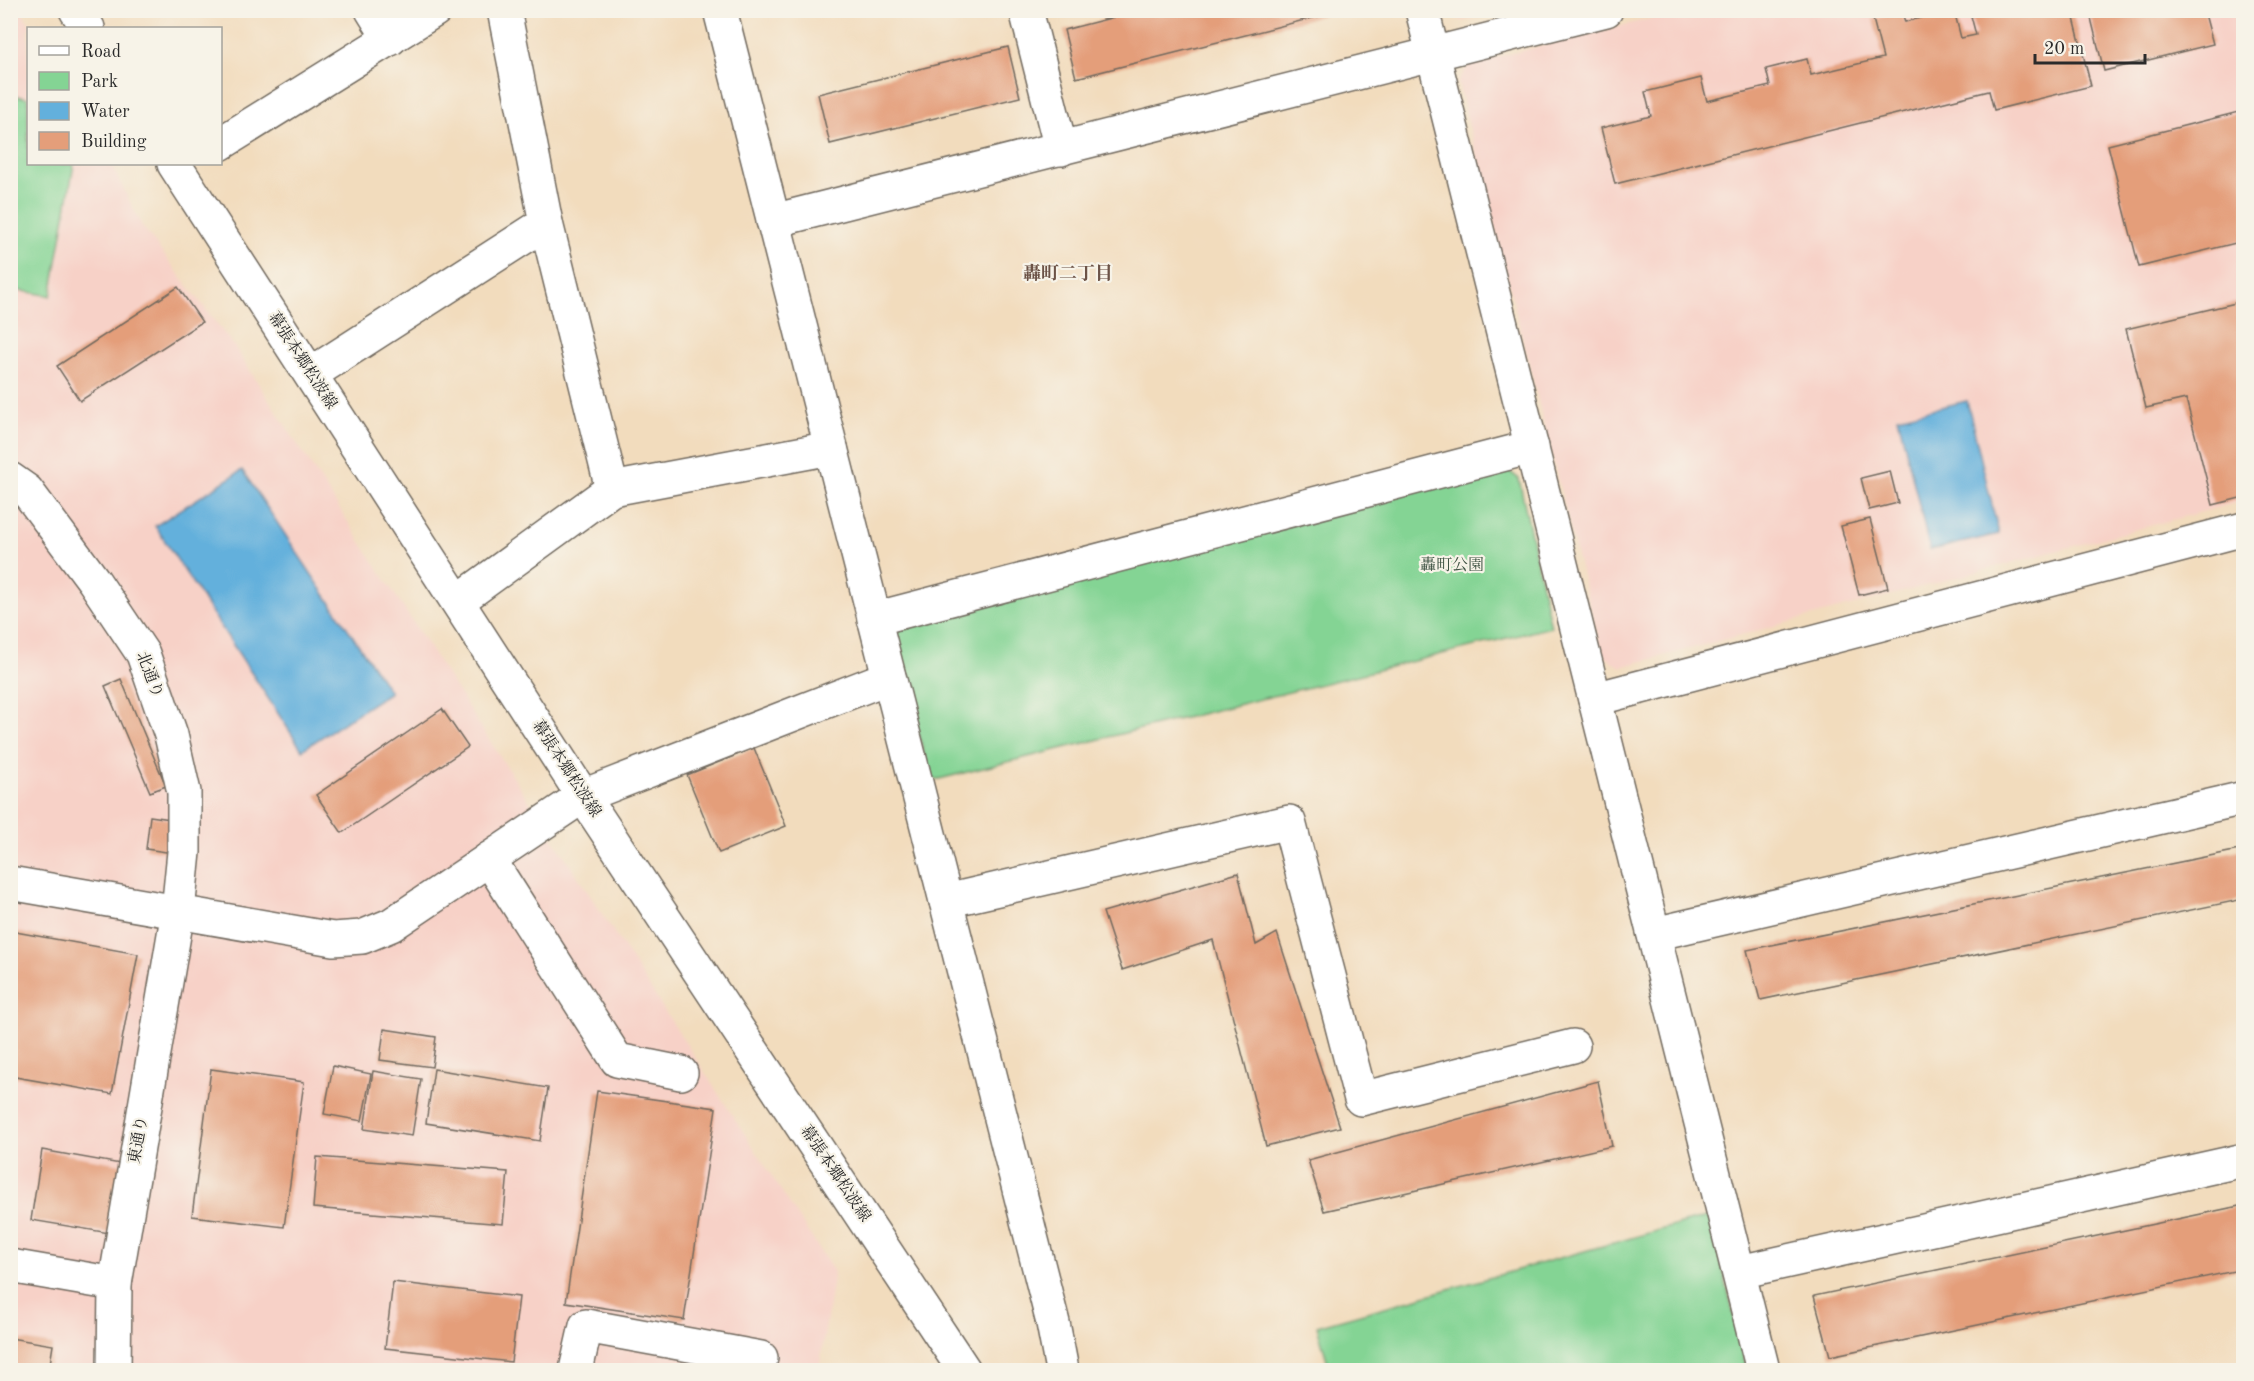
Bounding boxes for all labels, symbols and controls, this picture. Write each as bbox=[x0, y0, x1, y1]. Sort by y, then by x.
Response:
legend bbox=[27, 27, 222, 165]
scale bar bbox=[2035, 27, 2144, 65]
text: 20 m bbox=[2044, 40, 2084, 58]
text: Road bbox=[81, 43, 121, 61]
text: Park bbox=[81, 73, 118, 91]
text: Water bbox=[81, 103, 130, 121]
text: Building bbox=[81, 133, 147, 151]
district label: 轟町二丁目 bbox=[1023, 263, 1113, 283]
street label: 幕張本郷松波線 bbox=[265, 309, 341, 412]
park label: 轟町公園 bbox=[1420, 556, 1484, 574]
street label: 北通り bbox=[133, 649, 167, 700]
street label: 幕張本郷松波線 bbox=[529, 717, 605, 820]
street label: 東通り bbox=[125, 1115, 151, 1165]
street label: 幕張本郷松波線 bbox=[797, 1122, 875, 1225]

